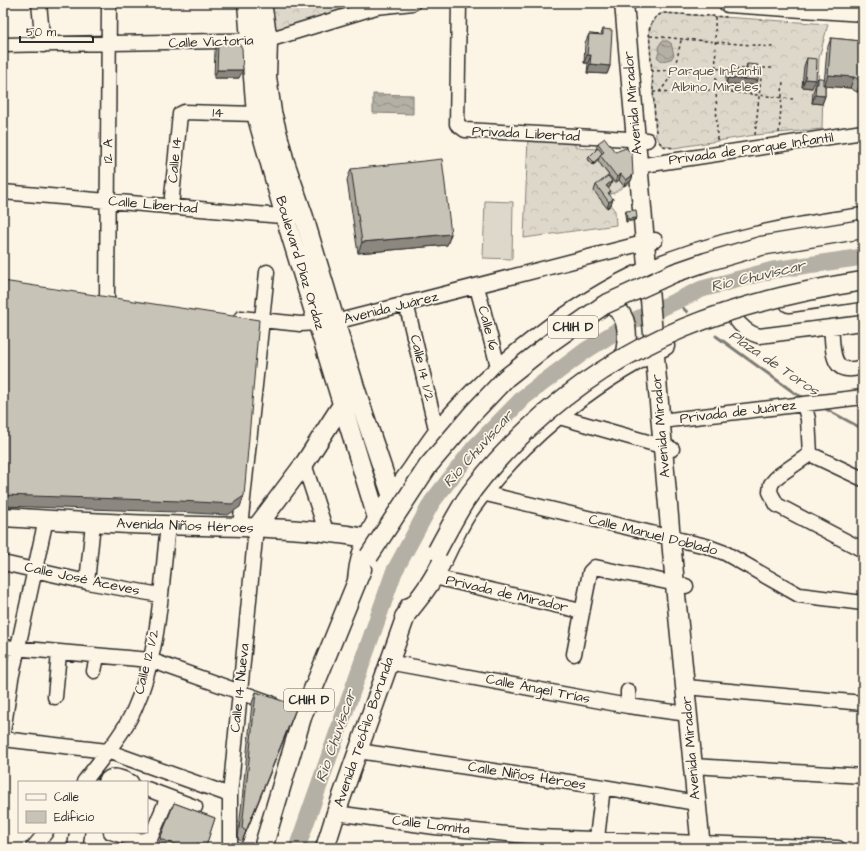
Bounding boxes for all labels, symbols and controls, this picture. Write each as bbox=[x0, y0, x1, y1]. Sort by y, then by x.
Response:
scale bar bbox=[20, 18, 93, 44]
text: 50 m bbox=[26, 24, 57, 41]
street label: Calle Victoria bbox=[168, 31, 254, 53]
street label: Avenida Mirador bbox=[618, 50, 648, 156]
park label: Parque Infantil Albino Mireles bbox=[669, 61, 761, 97]
street label: 14 bbox=[212, 103, 224, 123]
street label: Privada Libertad bbox=[472, 121, 580, 147]
street label: Privada de Parque Infantil bbox=[667, 128, 835, 170]
street label: Calle 14 bbox=[163, 136, 187, 184]
street label: 12 A bbox=[98, 139, 118, 163]
street label: Calle Libertad bbox=[108, 191, 198, 219]
street label: Boulevard Díaz Ordaz bbox=[270, 194, 330, 332]
water label: Rio Chuviscar bbox=[709, 255, 809, 297]
street label: Avenida Juárez bbox=[342, 287, 440, 329]
street label: Calle 16 bbox=[472, 304, 504, 353]
road number: CHIH D bbox=[548, 316, 598, 338]
water label: Plaza de Toros bbox=[725, 325, 824, 402]
street label: Calle 14 1/2 bbox=[405, 333, 439, 403]
street label: Avenida Mirador bbox=[646, 373, 676, 479]
street label: Privada de Juárez bbox=[679, 395, 797, 429]
water label: Rio Chuviscar bbox=[438, 405, 519, 492]
street label: Calle Manuel Doblado bbox=[587, 509, 720, 561]
street label: Avenida Niños Héroes bbox=[116, 514, 254, 538]
street label: Calle José Aceves bbox=[23, 557, 141, 601]
street label: Privada de Mirador bbox=[444, 570, 570, 618]
street label: Calle 12 1/2 bbox=[129, 627, 165, 697]
street label: Calle 14 Nueva bbox=[225, 643, 255, 733]
street label: Avenida Teófilo Borunda bbox=[329, 654, 399, 810]
street label: Calle Ángel Trías bbox=[484, 669, 592, 709]
water label: Rio Chuviscar bbox=[310, 686, 362, 785]
road number: CHIH D bbox=[284, 689, 334, 711]
street label: Avenida Mirador bbox=[676, 695, 706, 801]
street label: Calle Niños Héroes bbox=[467, 757, 587, 795]
legend bbox=[18, 781, 148, 833]
text: Calle bbox=[54, 789, 79, 806]
text: Edificio bbox=[54, 809, 94, 826]
street label: Calle Lomita bbox=[391, 810, 471, 840]

